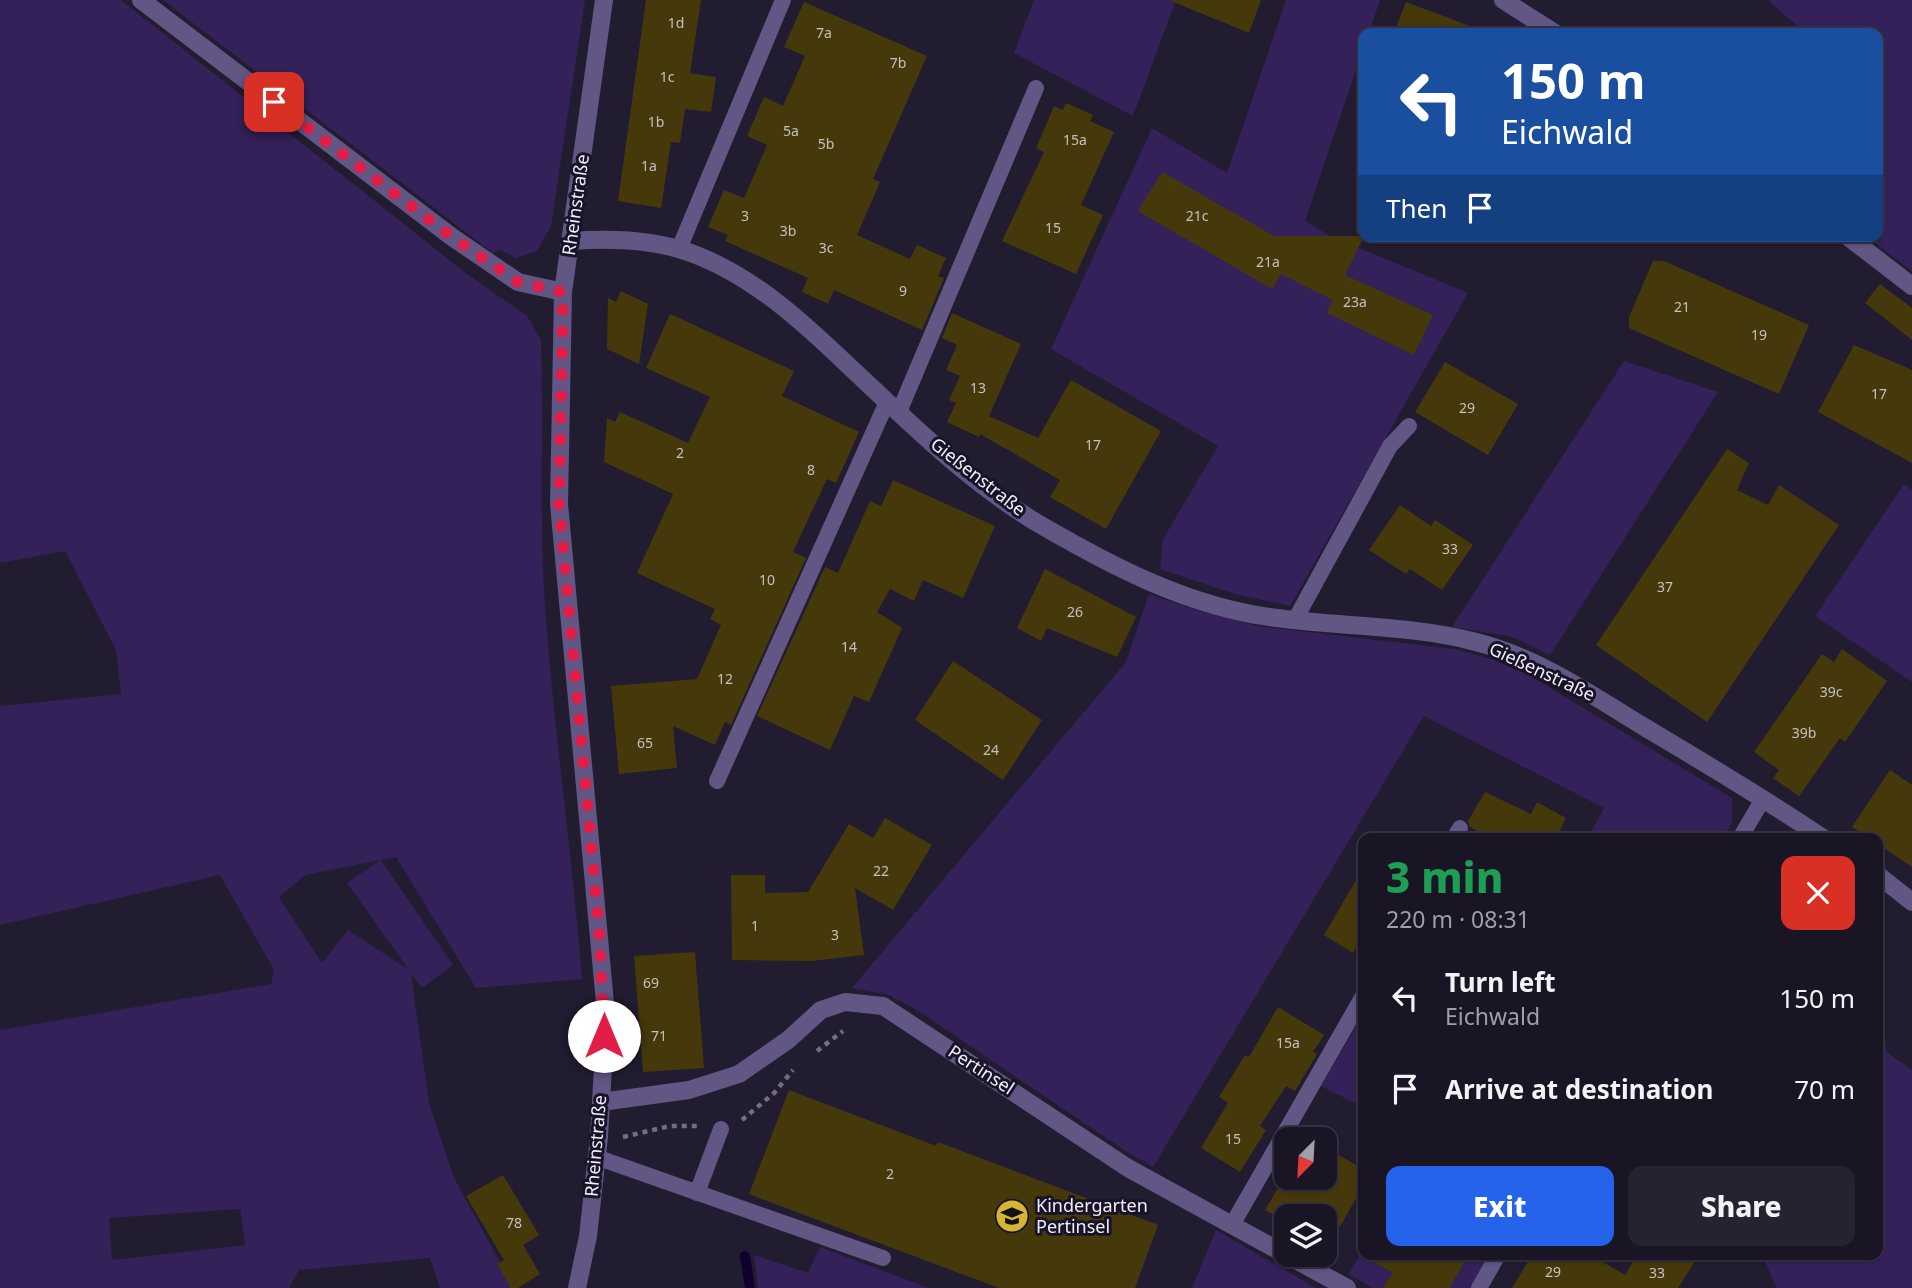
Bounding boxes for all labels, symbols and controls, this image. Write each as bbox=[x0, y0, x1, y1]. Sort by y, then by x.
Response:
house number: 1d bbox=[668, 13, 684, 32]
house number: 7a bbox=[816, 23, 832, 42]
text: 150 m bbox=[1501, 47, 1646, 113]
house number: 7b bbox=[890, 53, 906, 72]
icon: left bbox=[1386, 56, 1477, 147]
house number: 1c bbox=[660, 67, 675, 86]
pin bbox=[244, 72, 304, 132]
icon: arrive bbox=[255, 83, 293, 121]
text: Eichwald bbox=[1501, 110, 1633, 153]
house number: 1b bbox=[648, 112, 664, 131]
house number: 5a bbox=[783, 121, 799, 140]
house number: 15a bbox=[1063, 130, 1087, 149]
house number: 5b bbox=[818, 134, 834, 153]
street label: Rheinstraße bbox=[556, 153, 594, 257]
house number: 1a bbox=[641, 156, 657, 175]
icon: arrive bbox=[1461, 189, 1499, 227]
text: Then bbox=[1386, 190, 1447, 226]
house number: 3 bbox=[741, 206, 749, 225]
house number: 21c bbox=[1186, 206, 1209, 225]
house number: 15 bbox=[1045, 218, 1061, 237]
house number: 3b bbox=[780, 221, 796, 240]
house number: 3c bbox=[819, 238, 834, 257]
house number: 21a bbox=[1256, 252, 1280, 271]
house number: 9 bbox=[899, 281, 907, 300]
house number: 23a bbox=[1343, 292, 1367, 311]
house number: 21 bbox=[1674, 297, 1690, 316]
house number: 19 bbox=[1751, 325, 1767, 344]
house number: 13 bbox=[970, 378, 986, 397]
house number: 17 bbox=[1871, 384, 1887, 403]
house number: 29 bbox=[1459, 398, 1475, 417]
street label: Gießenstraße bbox=[926, 432, 1031, 521]
house number: 17 bbox=[1085, 435, 1101, 454]
house number: 2 bbox=[676, 443, 684, 462]
house number: 8 bbox=[807, 460, 815, 479]
house number: 33 bbox=[1442, 539, 1458, 558]
house number: 10 bbox=[759, 570, 775, 589]
house number: 37 bbox=[1657, 577, 1673, 596]
house number: 26 bbox=[1067, 602, 1083, 621]
street label: Gießenstraße bbox=[1486, 636, 1599, 706]
house number: 14 bbox=[841, 637, 857, 656]
house number: 12 bbox=[717, 669, 733, 688]
house number: 39c bbox=[1820, 682, 1843, 701]
house number: 39b bbox=[1792, 723, 1816, 742]
house number: 65 bbox=[637, 733, 653, 752]
house number: 24 bbox=[983, 740, 999, 759]
text: 3 min bbox=[1386, 848, 1503, 905]
button: close bbox=[1781, 856, 1855, 930]
house number: 22 bbox=[873, 861, 889, 880]
text: 220 m · 08:31 bbox=[1386, 903, 1530, 935]
house number: 1 bbox=[751, 916, 759, 935]
house number: 3 bbox=[831, 925, 839, 944]
text: Turn left bbox=[1445, 964, 1556, 1000]
house number: 69 bbox=[643, 973, 659, 992]
icon: left bbox=[1386, 979, 1424, 1017]
text: 150 m bbox=[1779, 980, 1855, 1016]
position arrow bbox=[567, 999, 641, 1073]
text: Eichwald bbox=[1445, 1000, 1540, 1032]
house number: 71 bbox=[651, 1026, 667, 1045]
house number: 15a bbox=[1276, 1033, 1300, 1052]
street label: Pertinsel bbox=[944, 1039, 1019, 1099]
icon: arrive bbox=[1386, 1070, 1424, 1108]
text: Arrive at destination bbox=[1445, 1071, 1714, 1107]
text: 70 m bbox=[1794, 1071, 1855, 1107]
street label: Rheinstraße bbox=[579, 1094, 611, 1198]
north arrow bbox=[1274, 1127, 1337, 1190]
map controls bbox=[1274, 1127, 1337, 1267]
house number: 15 bbox=[1225, 1129, 1241, 1148]
house number: 2 bbox=[886, 1164, 894, 1183]
button: Exit bbox=[1386, 1166, 1614, 1246]
button: Share bbox=[1628, 1166, 1855, 1246]
place label: Kindergarten Pertinsel bbox=[1036, 1193, 1148, 1238]
school or university icon: Kindergarten Pertinsel bbox=[993, 1197, 1031, 1235]
button: layers bbox=[1274, 1204, 1337, 1267]
house number: 78 bbox=[506, 1213, 522, 1232]
house number: 29 bbox=[1545, 1262, 1561, 1281]
house number: 33 bbox=[1649, 1263, 1665, 1282]

